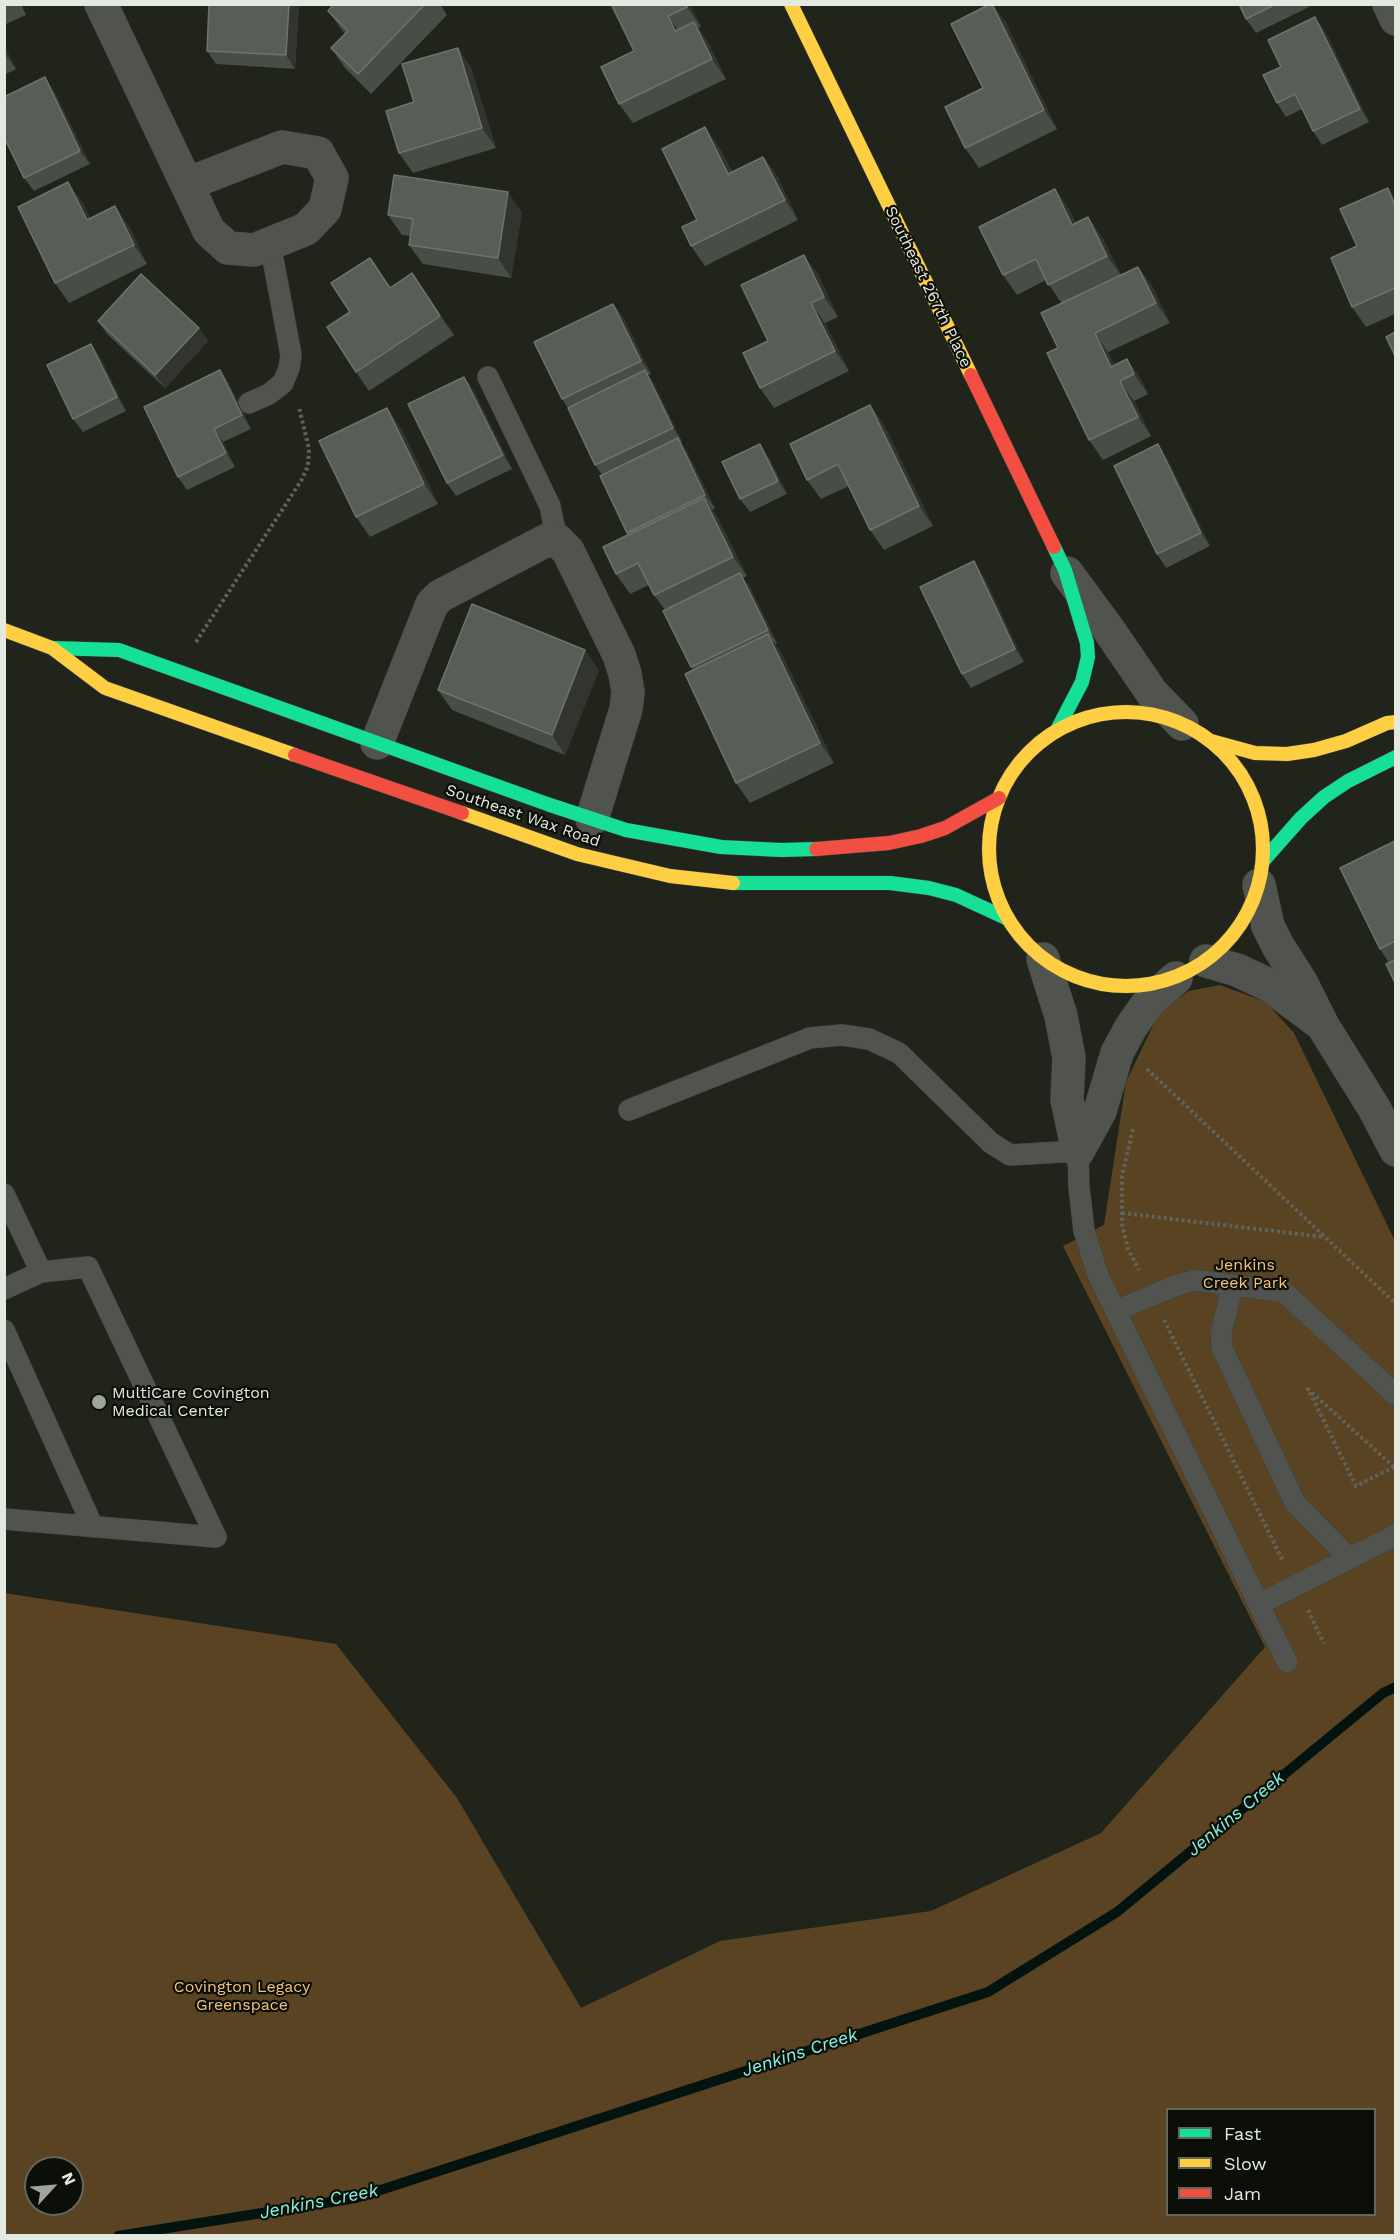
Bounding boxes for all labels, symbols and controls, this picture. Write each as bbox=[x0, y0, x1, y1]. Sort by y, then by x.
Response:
street label: Southeast 267th Place bbox=[881, 203, 975, 371]
street label: Southeast Wax Road bbox=[443, 781, 603, 851]
park label: Jenkins Creek Park bbox=[1203, 1255, 1287, 1293]
place label: MultiCare Covington Medical Center bbox=[112, 1383, 270, 1421]
marker: MultiCare Covington Medical Center bbox=[90, 1393, 108, 1411]
water label: Jenkins Creek bbox=[1183, 1767, 1289, 1861]
park label: Covington Legacy Greenspace bbox=[174, 1977, 310, 2015]
water label: Jenkins Creek bbox=[739, 2024, 861, 2082]
legend bbox=[1166, 2108, 1376, 2216]
text: Fast bbox=[1224, 2123, 1261, 2144]
text: Slow bbox=[1224, 2153, 1267, 2174]
north arrow bbox=[24, 2156, 84, 2216]
text: N bbox=[58, 2169, 80, 2188]
water label: Jenkins Creek bbox=[258, 2180, 380, 2224]
text: Jam bbox=[1224, 2183, 1261, 2204]

